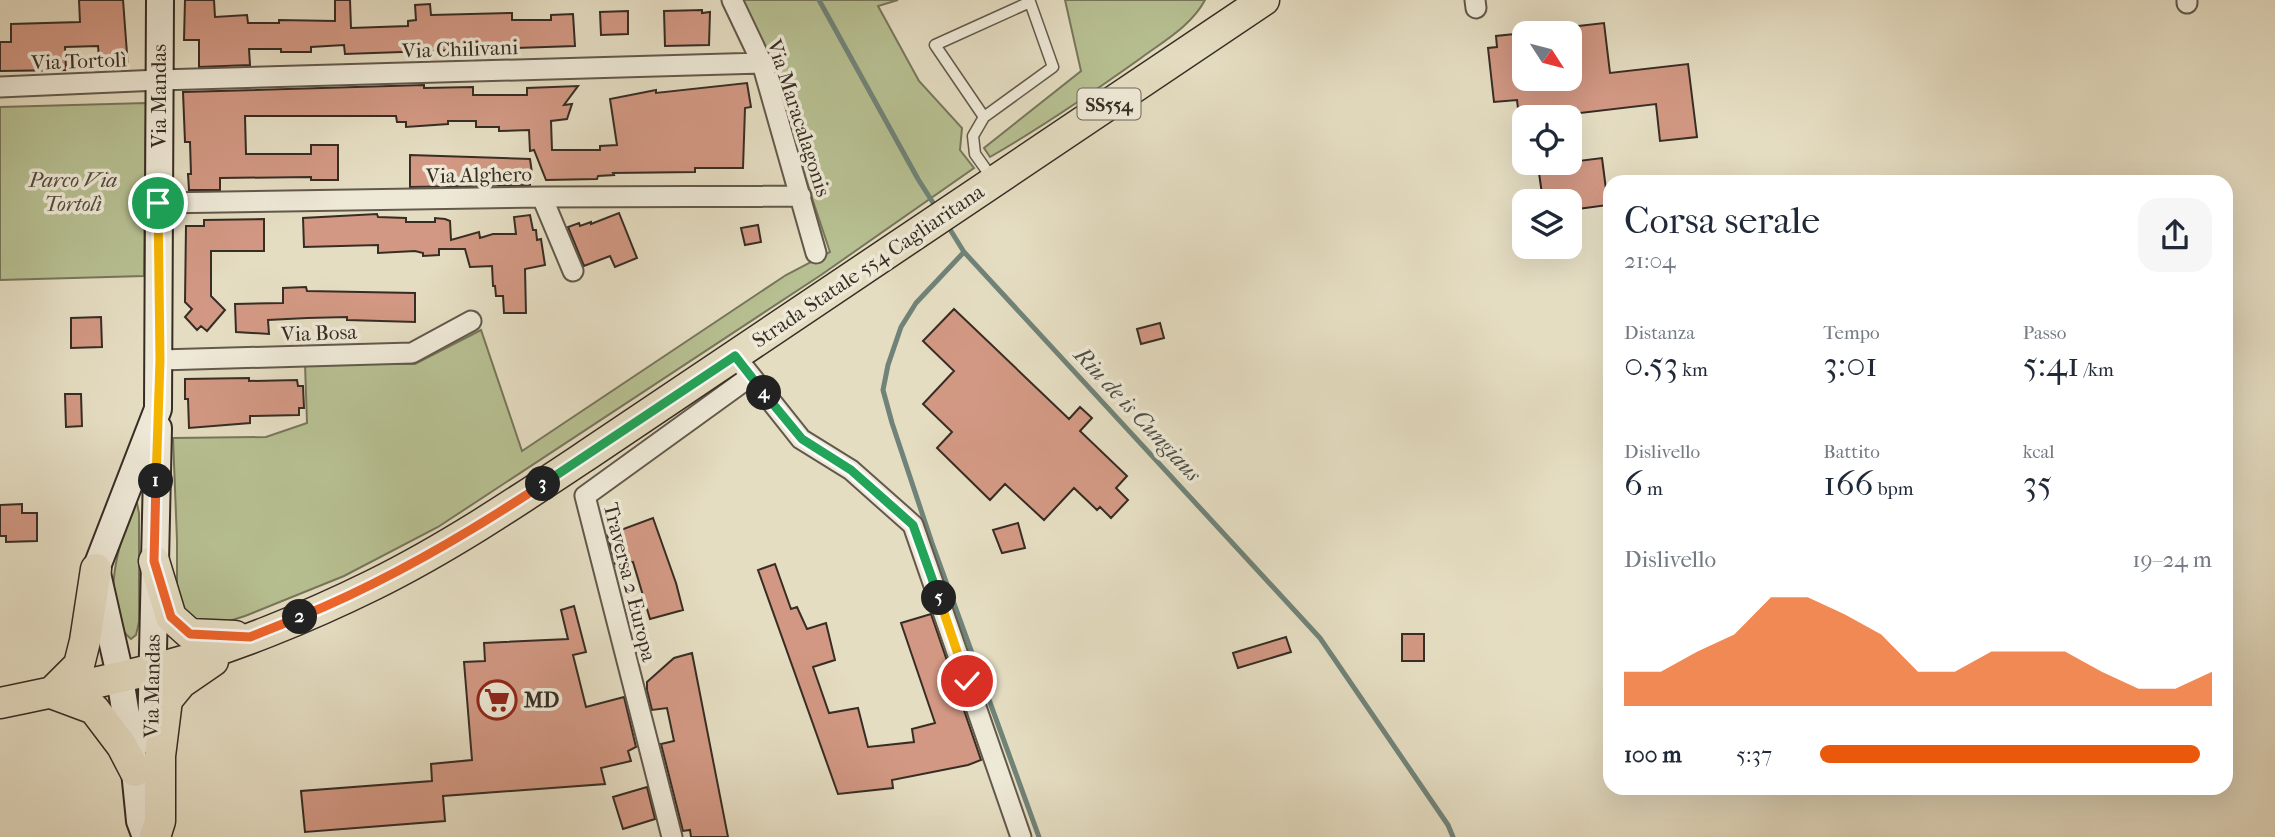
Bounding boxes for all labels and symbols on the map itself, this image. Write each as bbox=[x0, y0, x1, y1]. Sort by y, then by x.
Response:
north arrow bbox=[1512, 21, 1582, 91]
street label: Via Chilivani bbox=[400, 35, 519, 63]
street label: Via Maracalagonis bbox=[762, 35, 836, 200]
street label: Via Mandas bbox=[147, 44, 171, 149]
street label: Via Tortolì bbox=[30, 47, 127, 75]
road number: SS554 bbox=[1078, 88, 1140, 120]
street label: Via Alghero bbox=[425, 162, 532, 188]
park label: Parco Via Tortolì bbox=[28, 168, 117, 216]
pin bbox=[128, 173, 188, 233]
street label: Strada Statale 554 Cagliaritana bbox=[748, 179, 989, 353]
street label: Via Bosa bbox=[280, 320, 358, 346]
water label: Riu de is Cungiaus bbox=[1067, 340, 1207, 488]
pin: 4 bbox=[746, 376, 782, 410]
pin: 1 bbox=[138, 463, 174, 498]
pin: 3 bbox=[526, 466, 560, 502]
street label: Traversa 2 Europa bbox=[599, 500, 661, 664]
pin: 5 bbox=[922, 580, 956, 616]
pin: 2 bbox=[282, 600, 318, 634]
street label: Via Mandas bbox=[139, 634, 165, 739]
pin bbox=[937, 651, 997, 711]
supermarket icon: MD bbox=[476, 679, 518, 721]
place label: MD bbox=[523, 688, 559, 712]

